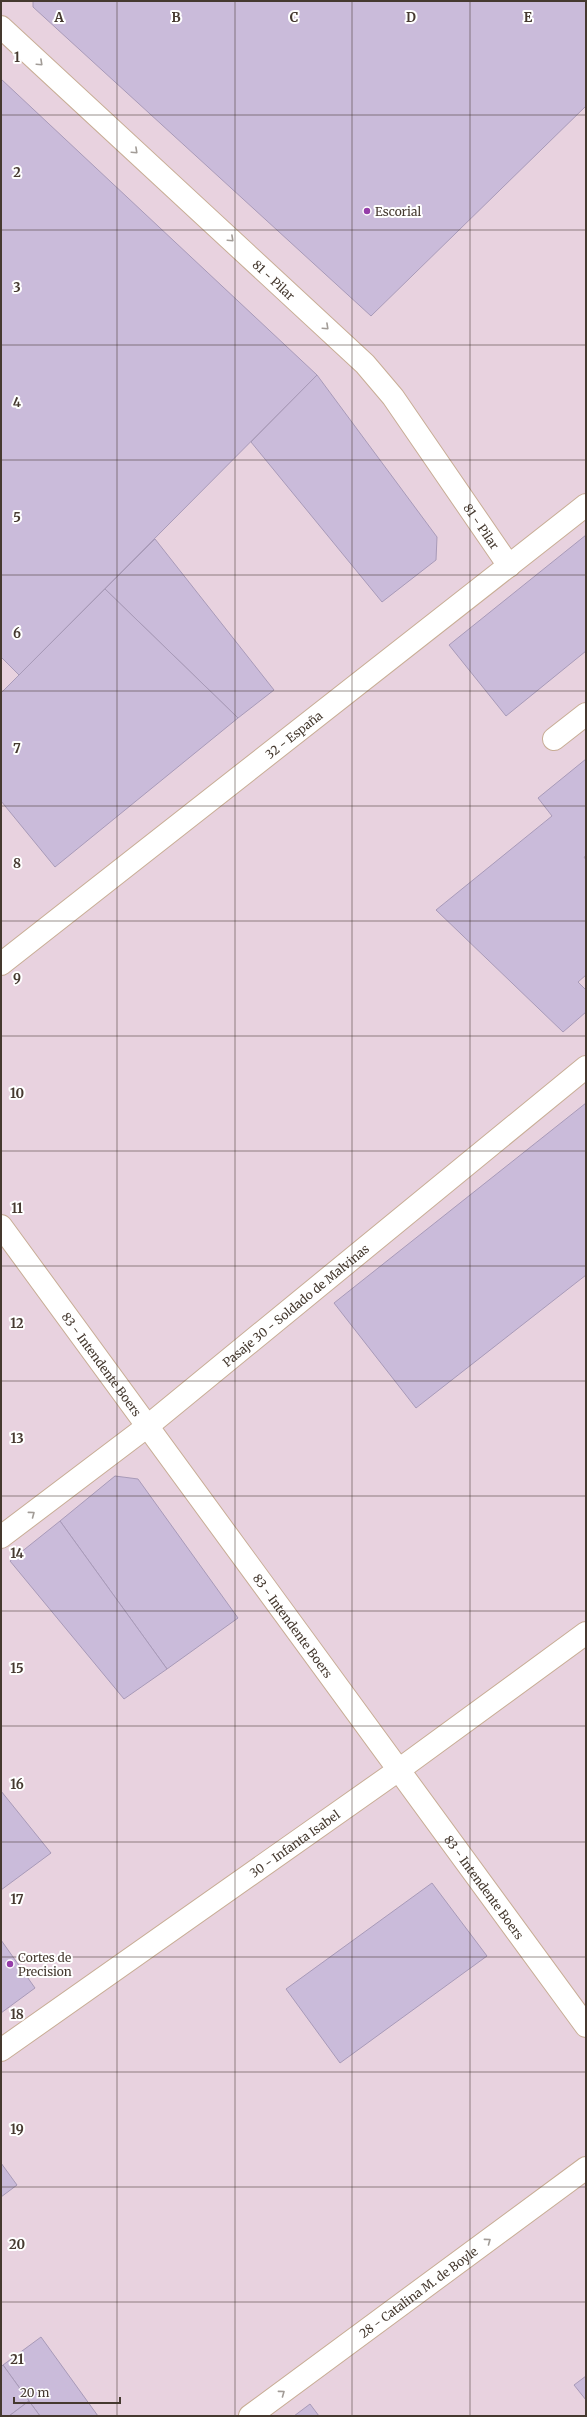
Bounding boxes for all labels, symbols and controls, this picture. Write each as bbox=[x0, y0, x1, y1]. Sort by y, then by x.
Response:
text: A bbox=[53, 9, 64, 26]
text: B bbox=[171, 9, 181, 26]
text: C bbox=[290, 9, 299, 26]
text: D bbox=[406, 9, 416, 26]
text: E bbox=[524, 9, 533, 26]
text: 1 bbox=[14, 49, 20, 66]
one-way arrow bbox=[35, 58, 43, 65]
one-way arrow bbox=[131, 146, 138, 153]
text: 2 bbox=[13, 164, 21, 181]
place label: Escorial bbox=[375, 204, 421, 219]
marker: Escorial bbox=[362, 206, 372, 216]
one-way arrow bbox=[226, 234, 234, 242]
street label: 81 - Pilar bbox=[250, 257, 299, 303]
text: 3 bbox=[13, 279, 21, 296]
one-way arrow bbox=[321, 323, 329, 330]
text: 4 bbox=[13, 394, 22, 411]
street label: 81 - Pilar bbox=[461, 500, 503, 552]
text: 5 bbox=[13, 509, 21, 526]
text: 6 bbox=[13, 625, 21, 642]
street label: 32 - España bbox=[262, 707, 326, 761]
text: 7 bbox=[13, 740, 21, 757]
text: 8 bbox=[13, 855, 21, 872]
text: 9 bbox=[13, 970, 21, 987]
text: 10 bbox=[10, 1085, 24, 1102]
text: 11 bbox=[11, 1200, 23, 1217]
street label: Pasaje 30 - Soldado de Malvinas bbox=[219, 1241, 372, 1369]
street label: 83 - Intendente Boers bbox=[59, 1309, 145, 1419]
text: 12 bbox=[10, 1315, 24, 1332]
text: 13 bbox=[10, 1430, 24, 1447]
one-way arrow bbox=[28, 1511, 35, 1519]
text: 14 bbox=[10, 1545, 25, 1562]
street label: 83 - Intendente Boers bbox=[250, 1571, 336, 1681]
text: 15 bbox=[10, 1660, 24, 1677]
text: 16 bbox=[10, 1776, 24, 1793]
street label: 30 - Infanta Isabel bbox=[247, 1806, 343, 1880]
street label: 83 - Intendente Boers bbox=[441, 1832, 527, 1942]
text: 17 bbox=[10, 1891, 24, 1908]
place label: Cortes de Precision bbox=[18, 1950, 72, 1979]
marker: Cortes de Precision bbox=[5, 1959, 15, 1969]
text: 18 bbox=[10, 2006, 24, 2023]
text: 19 bbox=[10, 2121, 24, 2138]
text: 20 bbox=[9, 2236, 25, 2253]
one-way arrow bbox=[483, 2239, 490, 2246]
street label: 28 - Catalina M. de Boyle bbox=[356, 2243, 480, 2341]
text: 21 bbox=[10, 2351, 24, 2368]
scale bar bbox=[14, 2379, 120, 2405]
text: 20 m bbox=[20, 2385, 49, 2400]
one-way arrow bbox=[277, 2391, 284, 2398]

